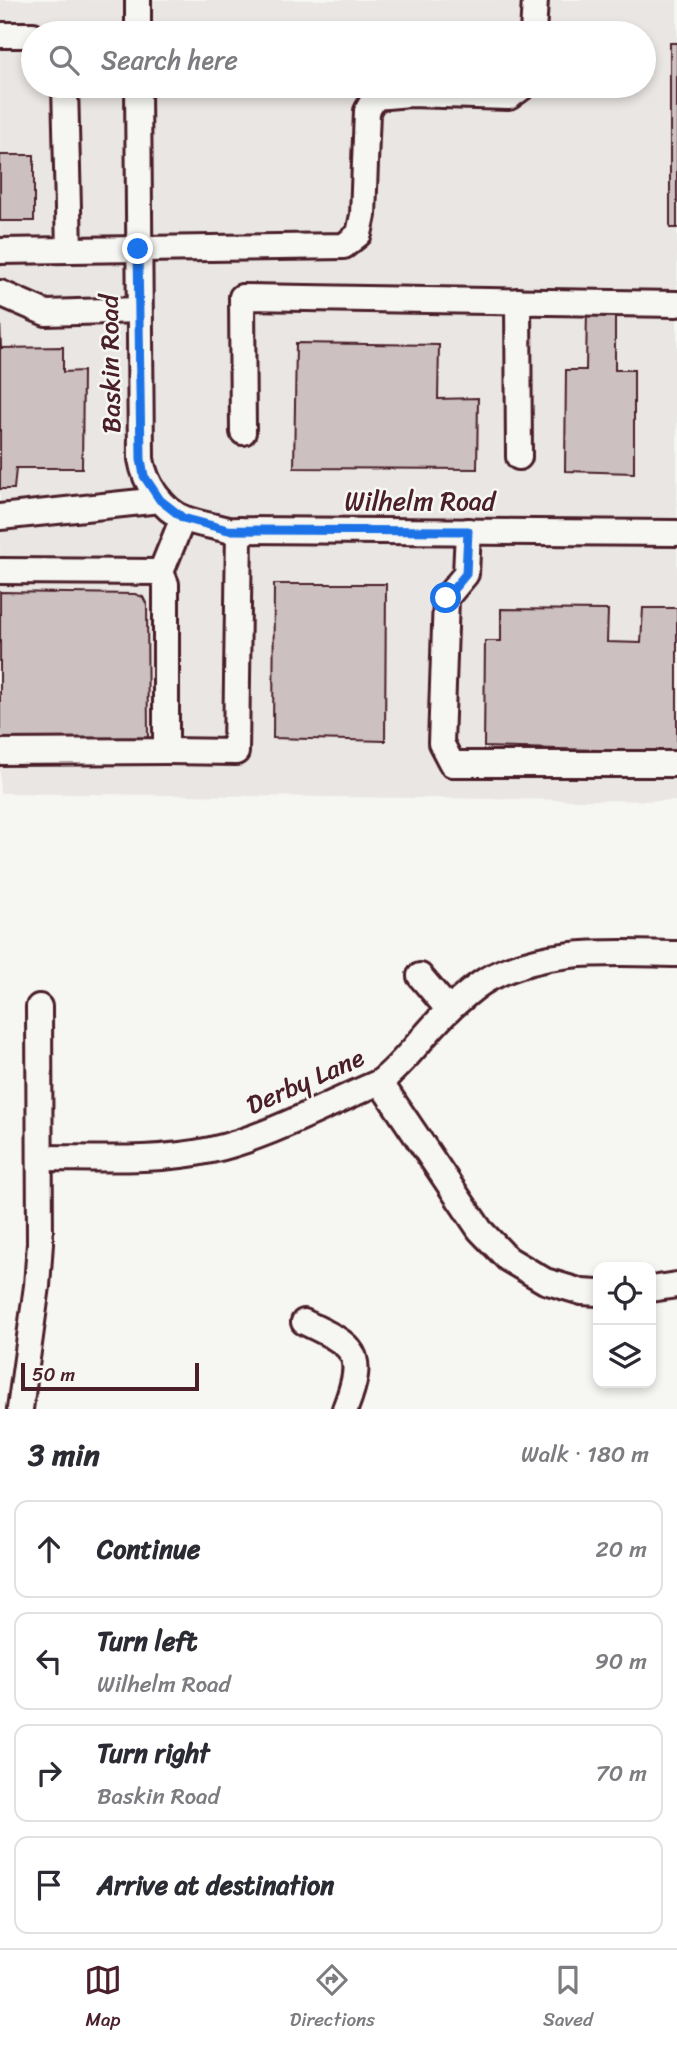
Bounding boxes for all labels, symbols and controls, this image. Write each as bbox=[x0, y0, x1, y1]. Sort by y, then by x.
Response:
search box bbox=[21, 21, 656, 98]
text: Search here bbox=[101, 37, 238, 83]
icon: search bbox=[45, 41, 83, 79]
route end bbox=[122, 233, 153, 264]
street label: Baskin Road bbox=[86, 292, 134, 434]
street label: Wilhelm Road bbox=[344, 478, 498, 524]
route start bbox=[430, 582, 461, 613]
street label: Derby Lane bbox=[238, 1034, 372, 1127]
map controls bbox=[593, 1262, 656, 1388]
button: locate bbox=[593, 1262, 656, 1325]
button: layers bbox=[593, 1325, 656, 1388]
text: 50 m bbox=[32, 1358, 75, 1391]
scale bar bbox=[21, 1360, 200, 1392]
text: 3 min bbox=[28, 1428, 100, 1482]
text: Walk · 180 m bbox=[521, 1434, 649, 1475]
text: Continue bbox=[97, 1526, 200, 1572]
text: 20 m bbox=[596, 1529, 647, 1570]
icon: ahead bbox=[30, 1530, 68, 1568]
text: Turn left bbox=[97, 1618, 197, 1664]
text: 90 m bbox=[595, 1641, 647, 1682]
icon: left bbox=[30, 1642, 68, 1680]
text: Wilhelm Road bbox=[97, 1664, 231, 1705]
text: Turn right bbox=[97, 1730, 210, 1776]
text: 70 m bbox=[596, 1753, 647, 1794]
icon: right bbox=[30, 1754, 68, 1792]
text: Baskin Road bbox=[97, 1776, 220, 1817]
text: Arrive at destination bbox=[97, 1862, 334, 1908]
icon: arrive bbox=[30, 1866, 68, 1904]
tab: Map bbox=[84, 1961, 122, 2036]
tab: Directions bbox=[290, 1961, 375, 2036]
tab: Saved bbox=[543, 1961, 593, 2036]

